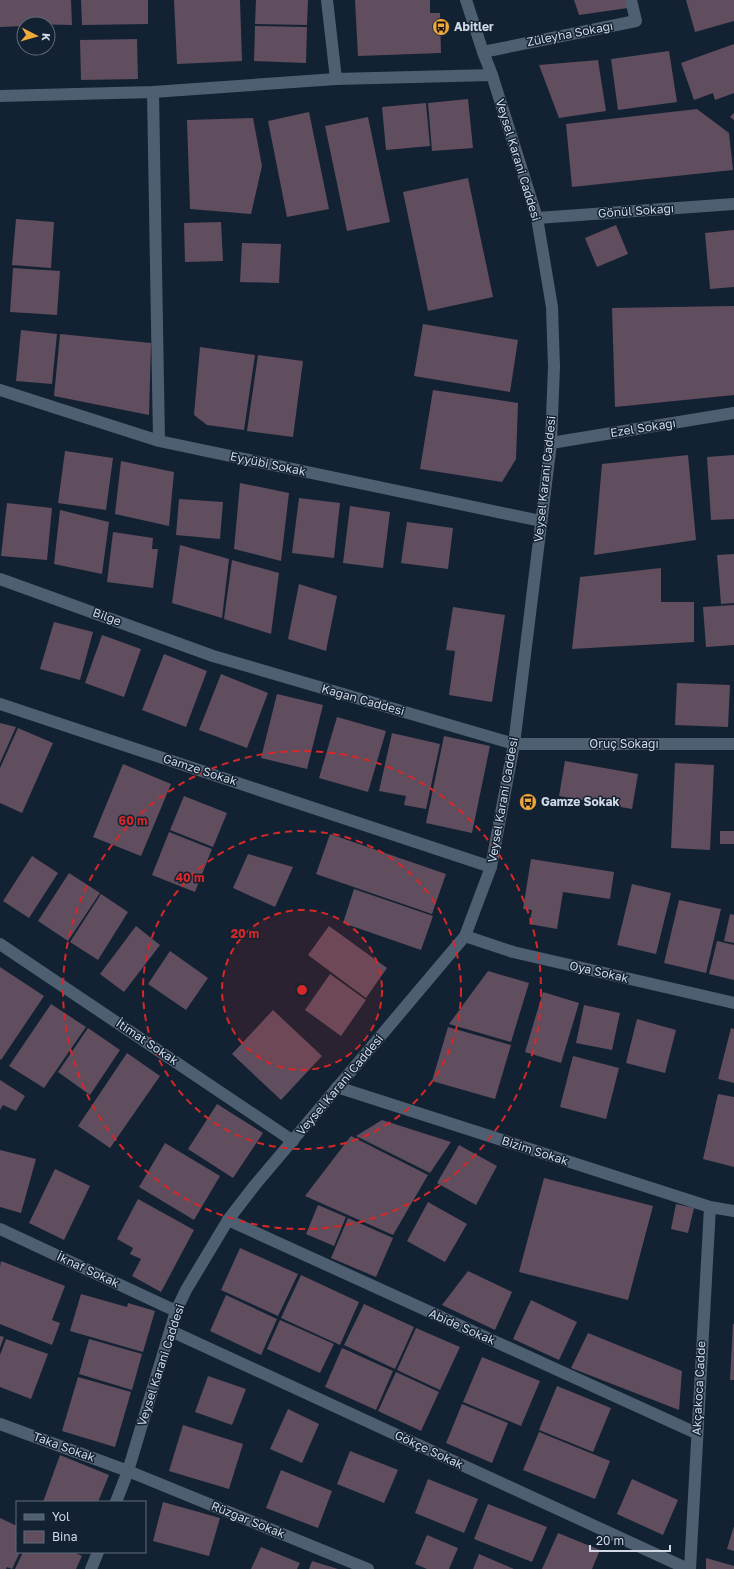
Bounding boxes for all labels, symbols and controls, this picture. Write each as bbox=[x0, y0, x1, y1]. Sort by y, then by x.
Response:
north arrow bbox=[16, 16, 56, 56]
bus stop icon: Abitler bbox=[431, 17, 451, 37]
street label: Züleyha Sokağı bbox=[526, 18, 614, 49]
place label: Abitler bbox=[454, 19, 494, 34]
text: K bbox=[40, 32, 53, 42]
street label: Veysel Karani Caddesi bbox=[493, 97, 544, 223]
street label: Gönül Sokağı bbox=[598, 200, 674, 221]
street label: Veysel Karani Caddesi bbox=[530, 415, 559, 543]
street label: Ezel Sokağı bbox=[609, 415, 677, 440]
street label: Eyyübi Sokak bbox=[229, 448, 308, 479]
street label: Bilge bbox=[91, 604, 124, 629]
street label: Kağan Caddesi bbox=[320, 680, 406, 719]
street label: Veysel Karani Caddesi bbox=[484, 736, 521, 864]
street label: Oruç Sokağı bbox=[589, 736, 659, 751]
street label: Gamze Sokak bbox=[161, 750, 239, 789]
bus stop icon: Gamze Sokak bbox=[518, 792, 538, 812]
place label: Gamze Sokak bbox=[541, 794, 619, 809]
text: 60 m bbox=[119, 813, 147, 828]
text: 40 m bbox=[176, 870, 204, 885]
text: 20 m bbox=[231, 926, 259, 941]
street label: Oya Sokak bbox=[568, 957, 630, 986]
centre of rings bbox=[295, 983, 309, 997]
street label: İtimat Sokak bbox=[113, 1015, 181, 1068]
street label: Veysel Karani Caddesi bbox=[293, 1031, 386, 1138]
street label: Bizim Sokak bbox=[500, 1133, 571, 1168]
street label: İknaf Sokak bbox=[55, 1249, 122, 1291]
street label: Veysel Karani Caddesi bbox=[134, 1302, 187, 1428]
street label: Abide Sokak bbox=[427, 1305, 498, 1348]
street label: Akçakoca Cadde bbox=[689, 1340, 708, 1436]
street label: Gökçe Sokak bbox=[393, 1427, 466, 1472]
street label: Taka Sokak bbox=[31, 1428, 97, 1465]
street label: Rüzgar Sokak bbox=[209, 1498, 287, 1541]
legend bbox=[16, 1501, 146, 1553]
text: Yol bbox=[52, 1509, 70, 1524]
scale bar bbox=[590, 1527, 670, 1553]
text: Bina bbox=[52, 1529, 77, 1544]
text: 20 m bbox=[596, 1533, 624, 1548]

